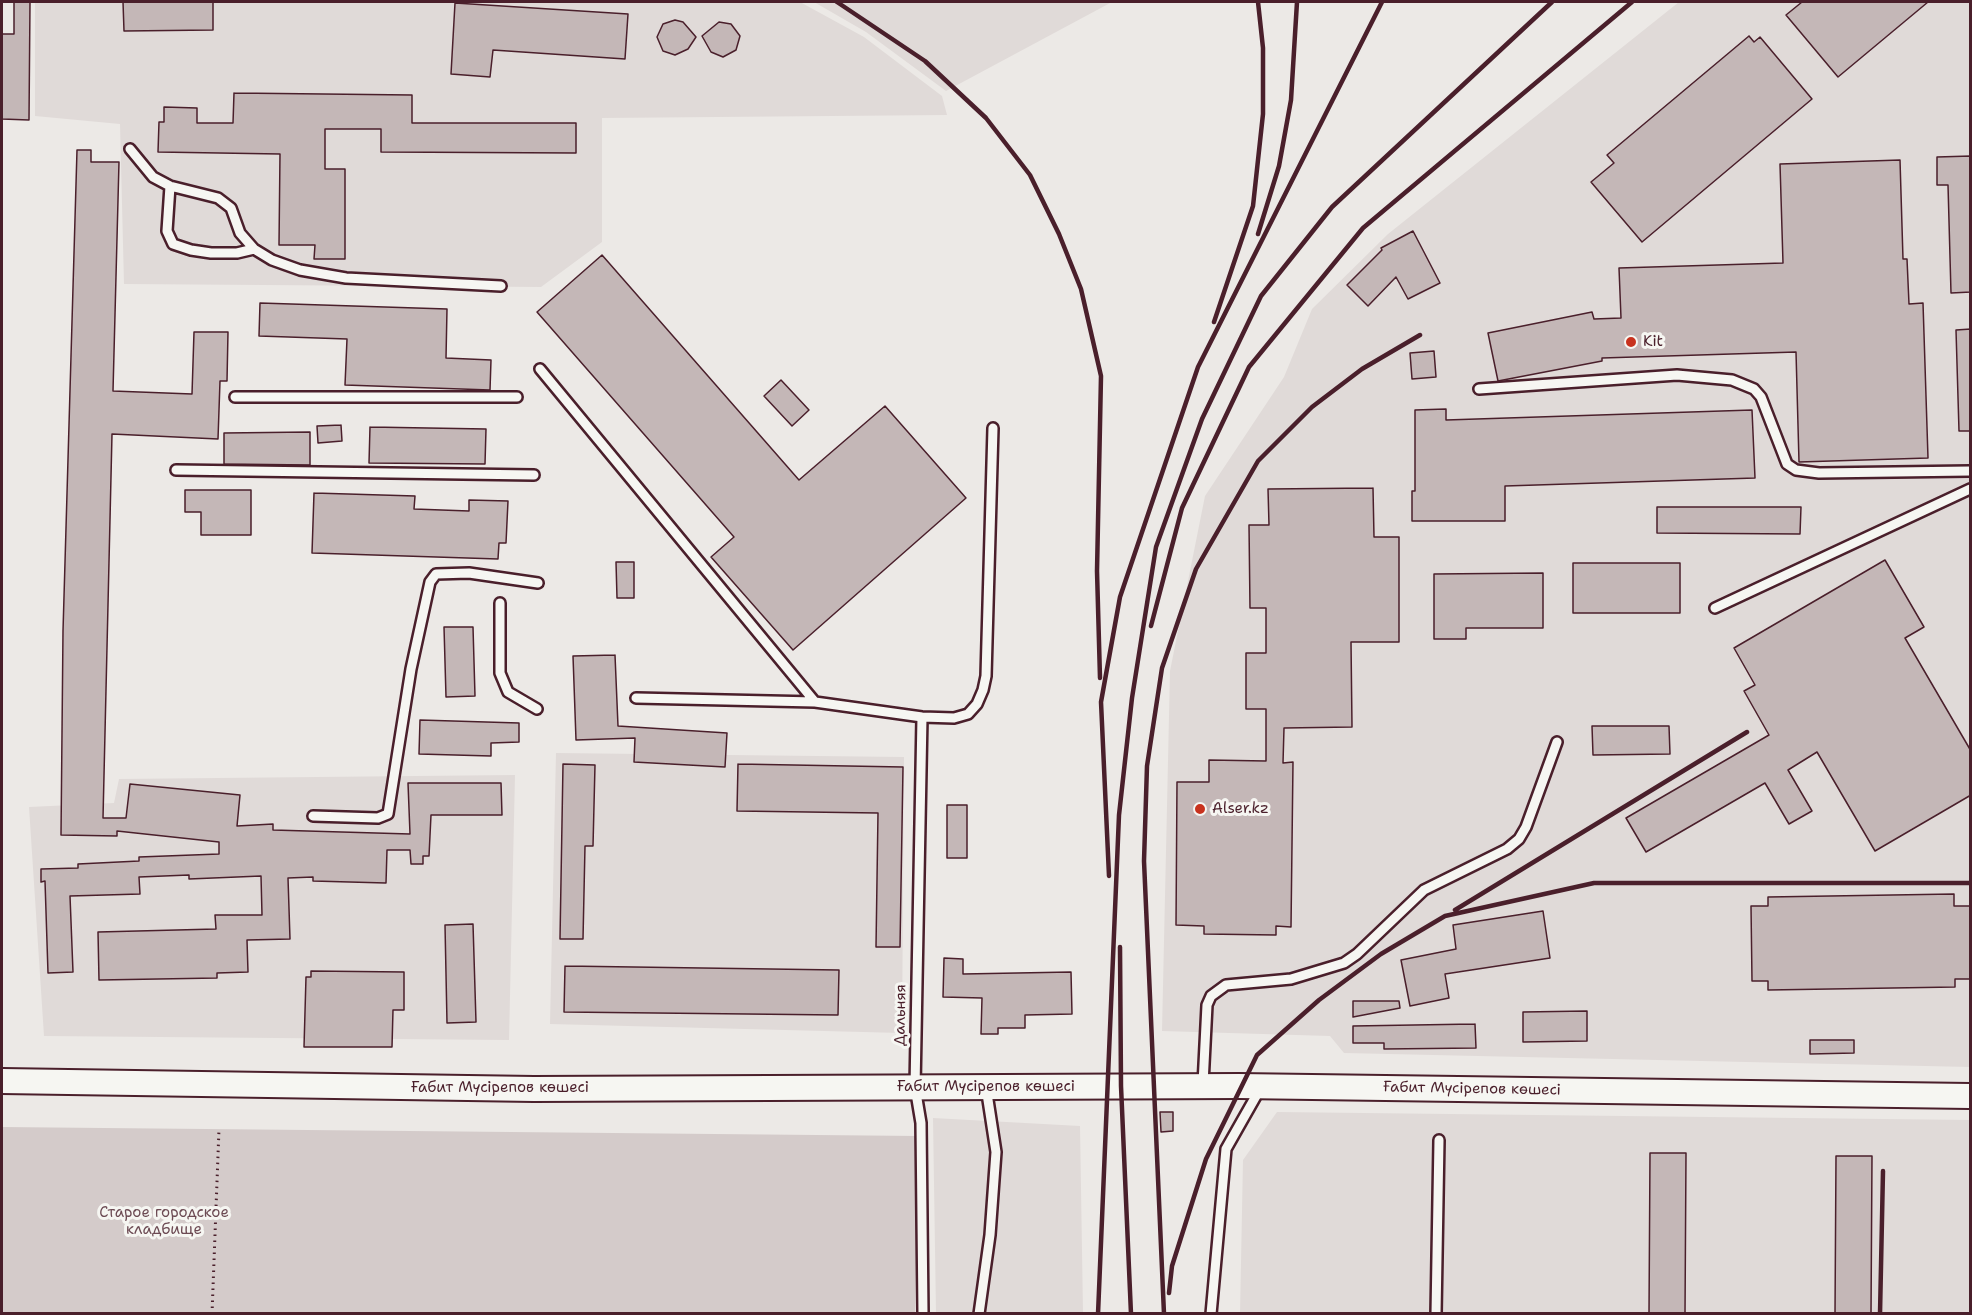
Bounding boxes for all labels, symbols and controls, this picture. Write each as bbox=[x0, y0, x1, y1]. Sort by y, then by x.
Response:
place label: Kit bbox=[1643, 333, 1663, 351]
marker: Kit bbox=[1624, 335, 1638, 349]
place label: Alser.kz bbox=[1212, 800, 1269, 818]
marker: Alser.kz bbox=[1193, 802, 1207, 816]
street label: Дальняя bbox=[891, 984, 911, 1046]
street label: Ғабит Мүсірепов көшесі bbox=[897, 1078, 1075, 1096]
street label: Ғабит Мүсірепов көшесі bbox=[1383, 1078, 1561, 1100]
street label: Ғабит Мүсірепов көшесі bbox=[411, 1079, 589, 1097]
park label: Старое городское кладбище bbox=[99, 1204, 229, 1239]

